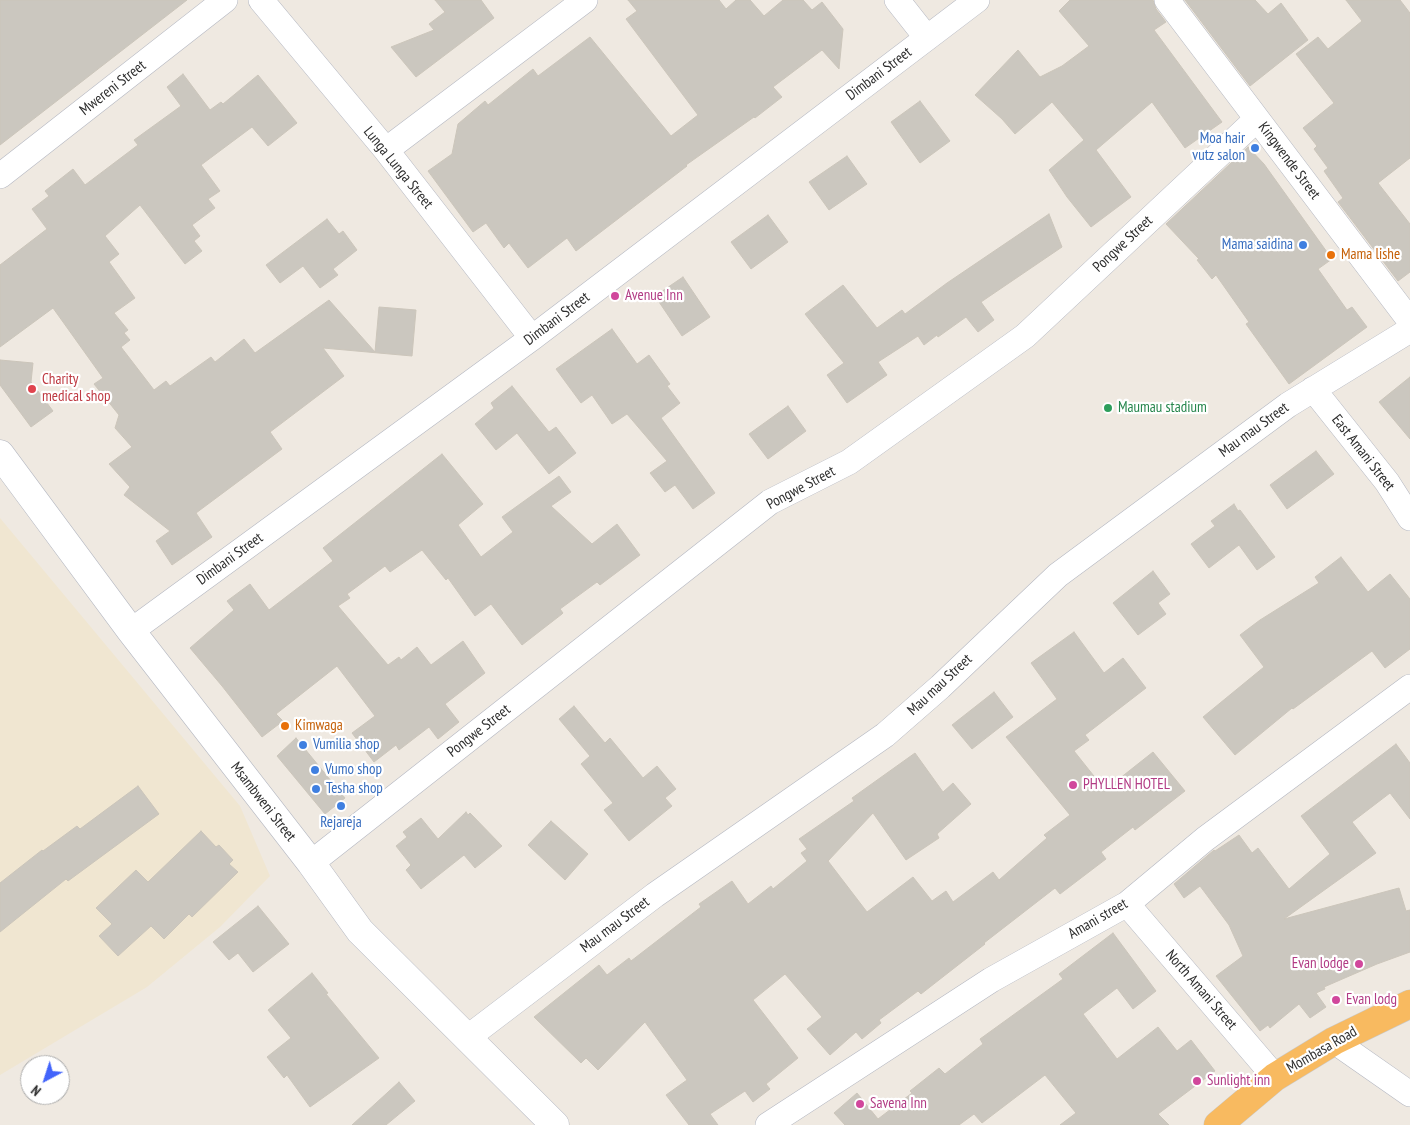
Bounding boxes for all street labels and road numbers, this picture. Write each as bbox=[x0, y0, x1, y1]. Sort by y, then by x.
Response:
street label: Dimbani Street bbox=[843, 43, 915, 105]
street label: Mwereni Street bbox=[76, 57, 150, 119]
street label: Kingwende Street bbox=[1254, 119, 1324, 203]
street label: Lunga Lunga Street bbox=[359, 123, 437, 213]
street label: Pongwe Street bbox=[1089, 212, 1157, 276]
street label: Dimbani Street bbox=[521, 288, 593, 350]
street label: Mau mau Street bbox=[1216, 399, 1292, 461]
street label: East Amani Street bbox=[1328, 411, 1398, 495]
street label: Pongwe Street bbox=[764, 462, 838, 514]
street label: Dimbani Street bbox=[193, 529, 267, 589]
street label: Mau mau Street bbox=[904, 651, 976, 719]
street label: Pongwe Street bbox=[444, 701, 514, 761]
street label: Msambweni Street bbox=[226, 759, 300, 845]
street label: Mau mau Street bbox=[577, 893, 653, 957]
street label: Amani street bbox=[1065, 895, 1131, 943]
street label: North Amani Street bbox=[1161, 946, 1241, 1034]
street label: Mombasa Road bbox=[1284, 1023, 1360, 1077]

